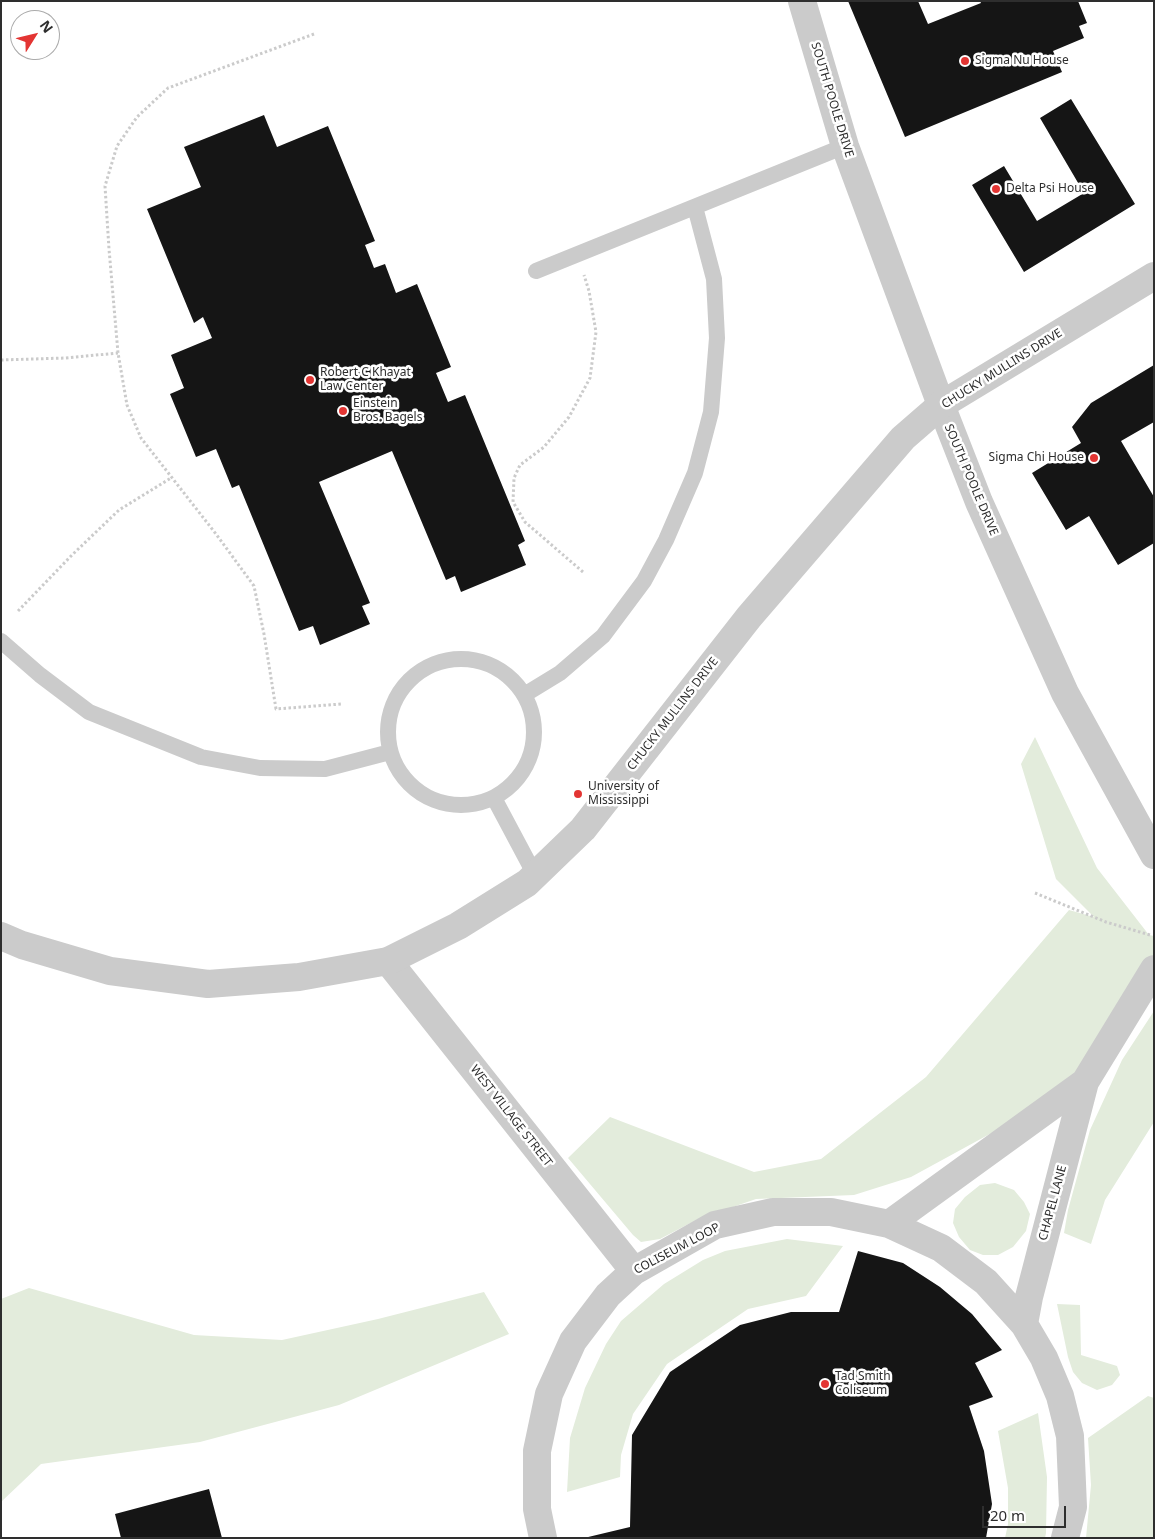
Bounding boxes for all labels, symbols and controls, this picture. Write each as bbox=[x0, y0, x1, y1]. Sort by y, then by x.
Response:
north arrow bbox=[10, 10, 60, 60]
text: N bbox=[36, 16, 58, 37]
street label: SOUTH POOLE DRIVE bbox=[808, 41, 856, 159]
place label: Sigma Nu House bbox=[975, 54, 1069, 68]
marker: Sigma Nu House bbox=[959, 55, 971, 67]
place label: Delta Psi House bbox=[1006, 182, 1094, 196]
marker: Delta Psi House bbox=[990, 183, 1002, 195]
street label: CHUCKY MULLINS DRIVE bbox=[939, 326, 1065, 412]
place label: Robert C Khayat Law Center bbox=[320, 366, 411, 394]
marker: Robert C Khayat Law Center bbox=[304, 374, 316, 386]
place label: Einstein Bros. Bagels bbox=[353, 397, 422, 425]
marker: Einstein Bros. Bagels bbox=[337, 405, 349, 417]
street label: SOUTH POOLE DRIVE bbox=[941, 422, 1001, 538]
place label: Sigma Chi House bbox=[989, 451, 1084, 465]
marker: Sigma Chi House bbox=[1088, 452, 1100, 464]
street label: CHUCKY MULLINS DRIVE bbox=[624, 655, 722, 773]
place label: University of Mississippi bbox=[588, 780, 659, 808]
marker: University of Mississippi bbox=[572, 788, 584, 800]
street label: WEST VILLAGE STREET bbox=[467, 1062, 555, 1170]
street label: CHAPEL LANE bbox=[1036, 1164, 1070, 1242]
street label: COLISEUM LOOP bbox=[632, 1220, 722, 1278]
place label: Tad Smith Coliseum bbox=[835, 1370, 891, 1398]
marker: Tad Smith Coliseum bbox=[819, 1378, 831, 1390]
scale bar bbox=[985, 1496, 1069, 1528]
text: 20 m bbox=[990, 1505, 1025, 1525]

